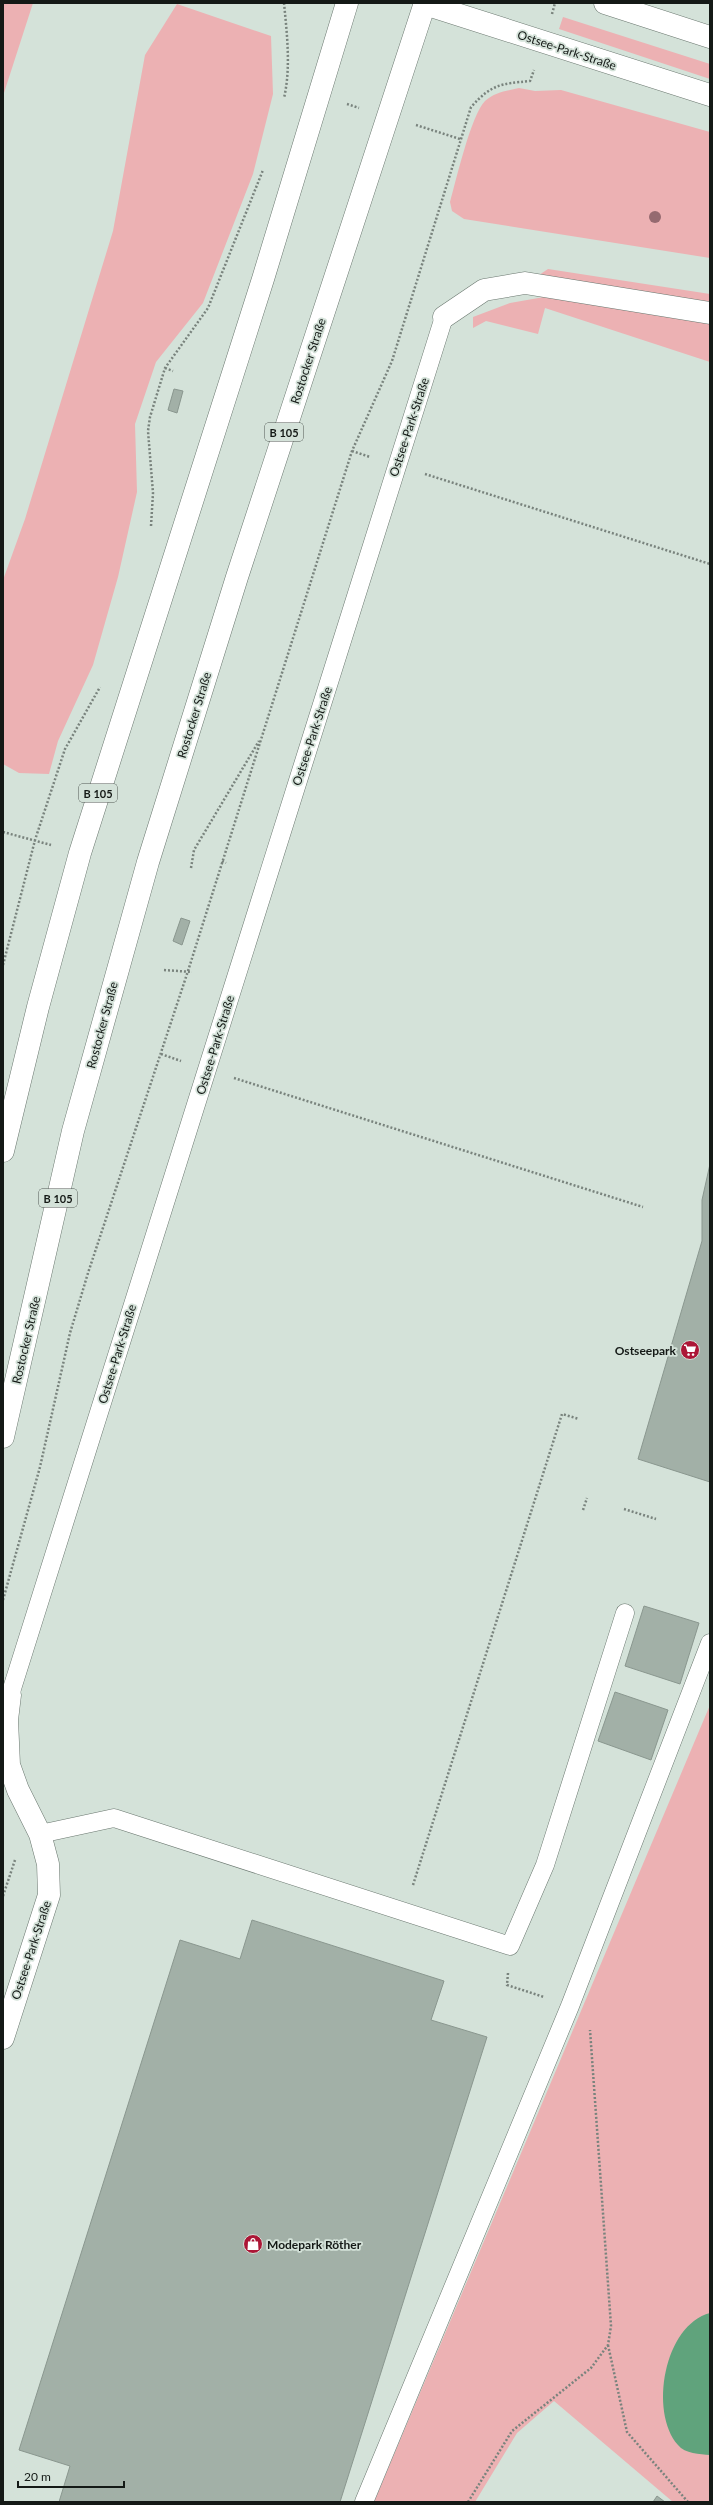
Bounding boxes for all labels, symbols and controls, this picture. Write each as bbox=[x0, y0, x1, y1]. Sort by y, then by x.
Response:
street label: Ostsee-Park-Straße bbox=[516, 27, 618, 73]
street label: Rostocker Straße bbox=[287, 316, 329, 406]
street label: Ostsee-Park-Straße bbox=[386, 376, 432, 478]
road number: B 105 bbox=[265, 423, 303, 441]
street label: Rostocker Straße bbox=[174, 670, 214, 760]
street label: Ostsee-Park-Straße bbox=[289, 685, 335, 787]
road number: B 105 bbox=[79, 784, 117, 802]
street label: Rostocker Straße bbox=[83, 980, 121, 1070]
street label: Ostsee-Park-Straße bbox=[193, 994, 237, 1096]
road number: B 105 bbox=[39, 1189, 77, 1207]
street label: Rostocker Straße bbox=[9, 1295, 43, 1385]
street label: Ostsee-Park-Straße bbox=[95, 1303, 139, 1405]
supermarket icon: Ostseepark bbox=[679, 1339, 701, 1361]
place label: Ostseepark bbox=[615, 1343, 677, 1358]
street label: Ostsee-Park-Straße bbox=[8, 1899, 54, 2001]
shop icon: Modepark Röther bbox=[242, 2233, 264, 2255]
place label: Modepark Röther bbox=[267, 2237, 362, 2252]
scale bar bbox=[18, 2463, 124, 2489]
text: 20 m bbox=[24, 2469, 51, 2484]

